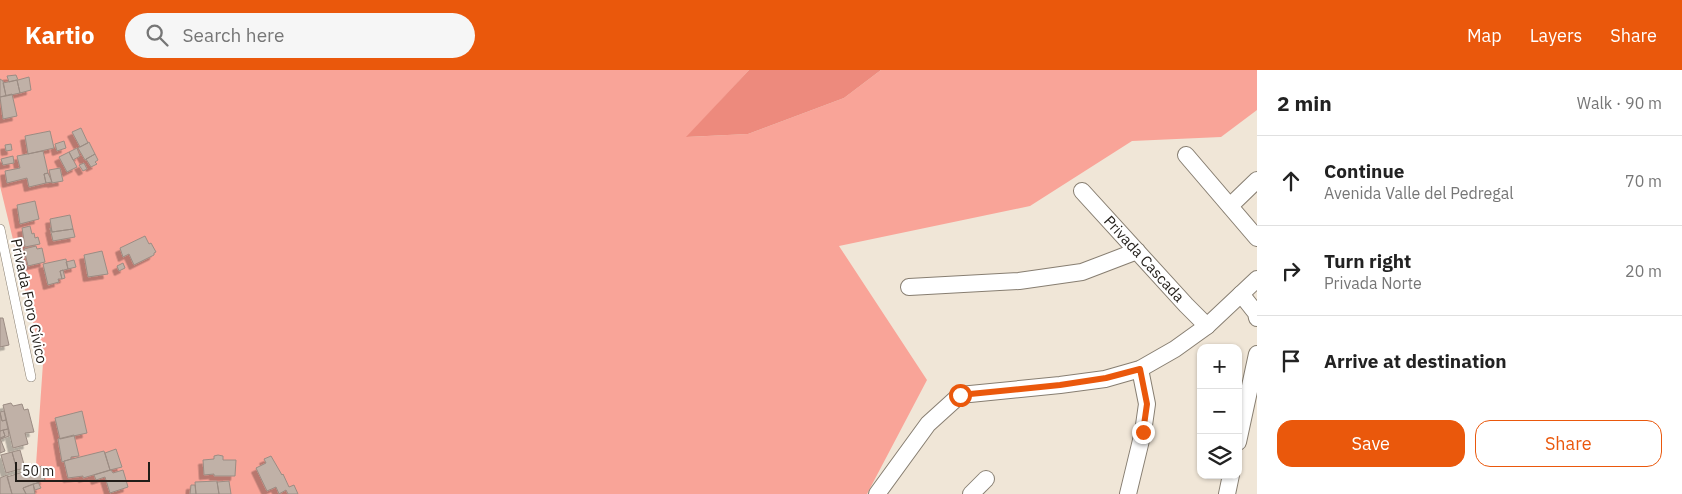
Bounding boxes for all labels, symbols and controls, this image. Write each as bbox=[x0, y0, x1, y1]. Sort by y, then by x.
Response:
search box bbox=[125, 13, 475, 58]
text: Kartio bbox=[25, 19, 95, 51]
icon: search bbox=[143, 21, 171, 49]
text: Search here bbox=[183, 23, 284, 47]
text: Map bbox=[1467, 24, 1502, 47]
text: Layers bbox=[1530, 24, 1582, 47]
text: Share bbox=[1610, 24, 1657, 47]
text: 2 min bbox=[1277, 89, 1332, 117]
text: Walk · 90 m bbox=[1577, 93, 1662, 113]
text: Continue bbox=[1324, 159, 1404, 183]
icon: ahead bbox=[1277, 167, 1305, 195]
text: 70 m bbox=[1625, 171, 1662, 191]
text: Avenida Valle del Pedregal bbox=[1324, 183, 1514, 203]
street label: Privada Cascada bbox=[1100, 211, 1189, 306]
street label: Privada Foro Cívico bbox=[7, 237, 52, 365]
text: Turn right bbox=[1324, 249, 1411, 273]
icon: right bbox=[1277, 257, 1305, 285]
text: 20 m bbox=[1625, 261, 1662, 281]
text: Privada Norte bbox=[1324, 273, 1422, 293]
map controls bbox=[1197, 344, 1242, 479]
button: + bbox=[1197, 344, 1242, 389]
icon: arrive bbox=[1277, 347, 1305, 375]
text: Arrive at destination bbox=[1324, 349, 1507, 373]
route start bbox=[949, 384, 972, 407]
button: − bbox=[1197, 389, 1242, 434]
button: Save bbox=[1277, 420, 1465, 467]
button: Share bbox=[1475, 420, 1662, 467]
route end bbox=[1132, 421, 1155, 444]
button: layers bbox=[1197, 434, 1242, 479]
scale bar bbox=[15, 459, 150, 482]
text: 50 m bbox=[22, 462, 54, 480]

